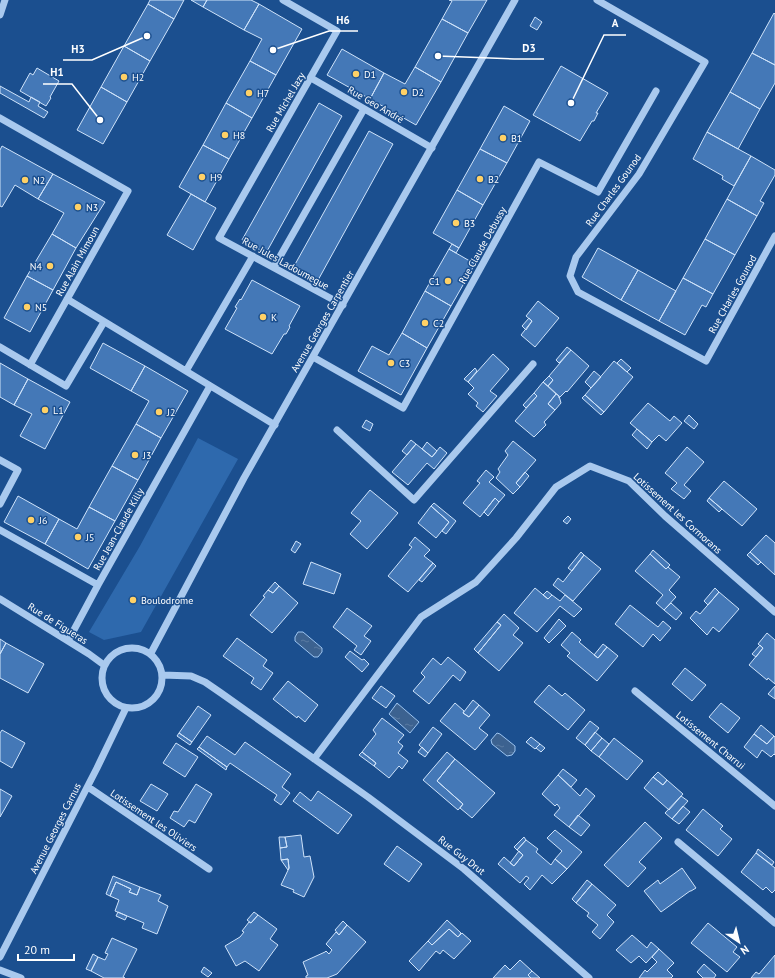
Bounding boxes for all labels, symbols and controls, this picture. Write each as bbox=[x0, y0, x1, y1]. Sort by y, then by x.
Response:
callout: H6 bbox=[329, 8, 358, 31]
callout: A bbox=[604, 12, 626, 35]
text: H6 bbox=[336, 13, 350, 27]
text: A bbox=[612, 16, 619, 30]
callout: D3 bbox=[514, 36, 544, 59]
callout: H3 bbox=[63, 37, 92, 60]
text: D3 bbox=[522, 41, 536, 55]
text: H3 bbox=[71, 42, 85, 56]
callout: H1 bbox=[43, 61, 72, 84]
text: H1 bbox=[50, 65, 64, 79]
place label: D1 bbox=[364, 68, 376, 81]
marker: D1 bbox=[351, 69, 361, 79]
street label: Rue Michel Jazy bbox=[263, 70, 308, 135]
place label: H2 bbox=[132, 71, 144, 84]
marker: H2 bbox=[119, 72, 129, 82]
street label: Rue Geo André bbox=[345, 83, 406, 126]
place label: D2 bbox=[412, 86, 424, 99]
place label: H7 bbox=[257, 87, 269, 100]
marker: D2 bbox=[399, 87, 409, 97]
marker: H7 bbox=[244, 88, 254, 98]
place label: H8 bbox=[233, 129, 245, 142]
marker: H8 bbox=[220, 130, 230, 140]
place label: B1 bbox=[511, 132, 522, 145]
marker: B1 bbox=[498, 133, 508, 143]
street label: Rue Charles Gounod bbox=[583, 151, 644, 229]
place label: H9 bbox=[210, 171, 222, 184]
marker: H9 bbox=[197, 172, 207, 182]
place label: B2 bbox=[488, 173, 499, 186]
place label: N2 bbox=[33, 174, 45, 187]
marker: B2 bbox=[475, 174, 485, 184]
marker: N2 bbox=[20, 175, 30, 185]
place label: N3 bbox=[86, 201, 98, 214]
marker: N3 bbox=[73, 202, 83, 212]
street label: Rue Claude Debussy bbox=[456, 204, 509, 286]
place label: B3 bbox=[464, 217, 475, 230]
marker: B3 bbox=[451, 218, 461, 228]
street label: Rue Alain Mimoun bbox=[53, 224, 102, 299]
street label: Rue Jules Ladoumegue bbox=[240, 234, 331, 293]
street label: Rue CHarles Gounod bbox=[705, 253, 759, 336]
place label: N4 bbox=[30, 260, 43, 273]
marker: N4 bbox=[45, 261, 55, 271]
street label: Avenue Georges Carpentier bbox=[288, 267, 357, 375]
place label: C1 bbox=[429, 275, 440, 288]
marker: C1 bbox=[443, 276, 453, 286]
place label: N5 bbox=[35, 301, 47, 314]
marker: N5 bbox=[22, 302, 32, 312]
place label: K bbox=[271, 311, 277, 324]
marker: K bbox=[258, 312, 268, 322]
place label: C2 bbox=[433, 317, 444, 330]
marker: C2 bbox=[420, 318, 430, 328]
place label: C3 bbox=[399, 357, 410, 370]
marker: C3 bbox=[386, 358, 396, 368]
place label: L1 bbox=[53, 404, 64, 417]
marker: L1 bbox=[40, 405, 50, 415]
place label: J2 bbox=[166, 406, 175, 419]
marker: J2 bbox=[154, 407, 164, 417]
place label: J3 bbox=[142, 449, 151, 462]
marker: J3 bbox=[130, 450, 140, 460]
street label: Lotissement les Cormorans bbox=[631, 470, 725, 557]
street label: Rue Jean-Claude Killy bbox=[90, 485, 147, 573]
place label: J6 bbox=[38, 514, 47, 527]
marker: J6 bbox=[26, 515, 36, 525]
place label: J5 bbox=[85, 531, 94, 544]
marker: J5 bbox=[73, 532, 83, 542]
place label: Boulodrome bbox=[141, 594, 193, 607]
marker: Boulodrome bbox=[128, 595, 138, 605]
street label: Rue de Figueras bbox=[25, 600, 90, 647]
street label: Lotissement Charrui bbox=[673, 709, 748, 772]
street label: Avenue Georges Carnus bbox=[27, 781, 84, 876]
street label: Lotissement les Oliviers bbox=[108, 787, 200, 854]
street label: Rue Guy Drut bbox=[436, 833, 488, 878]
north arrow bbox=[719, 922, 759, 962]
scale bar bbox=[18, 936, 74, 962]
text: 20 m bbox=[24, 942, 50, 957]
text: N bbox=[738, 942, 752, 958]

